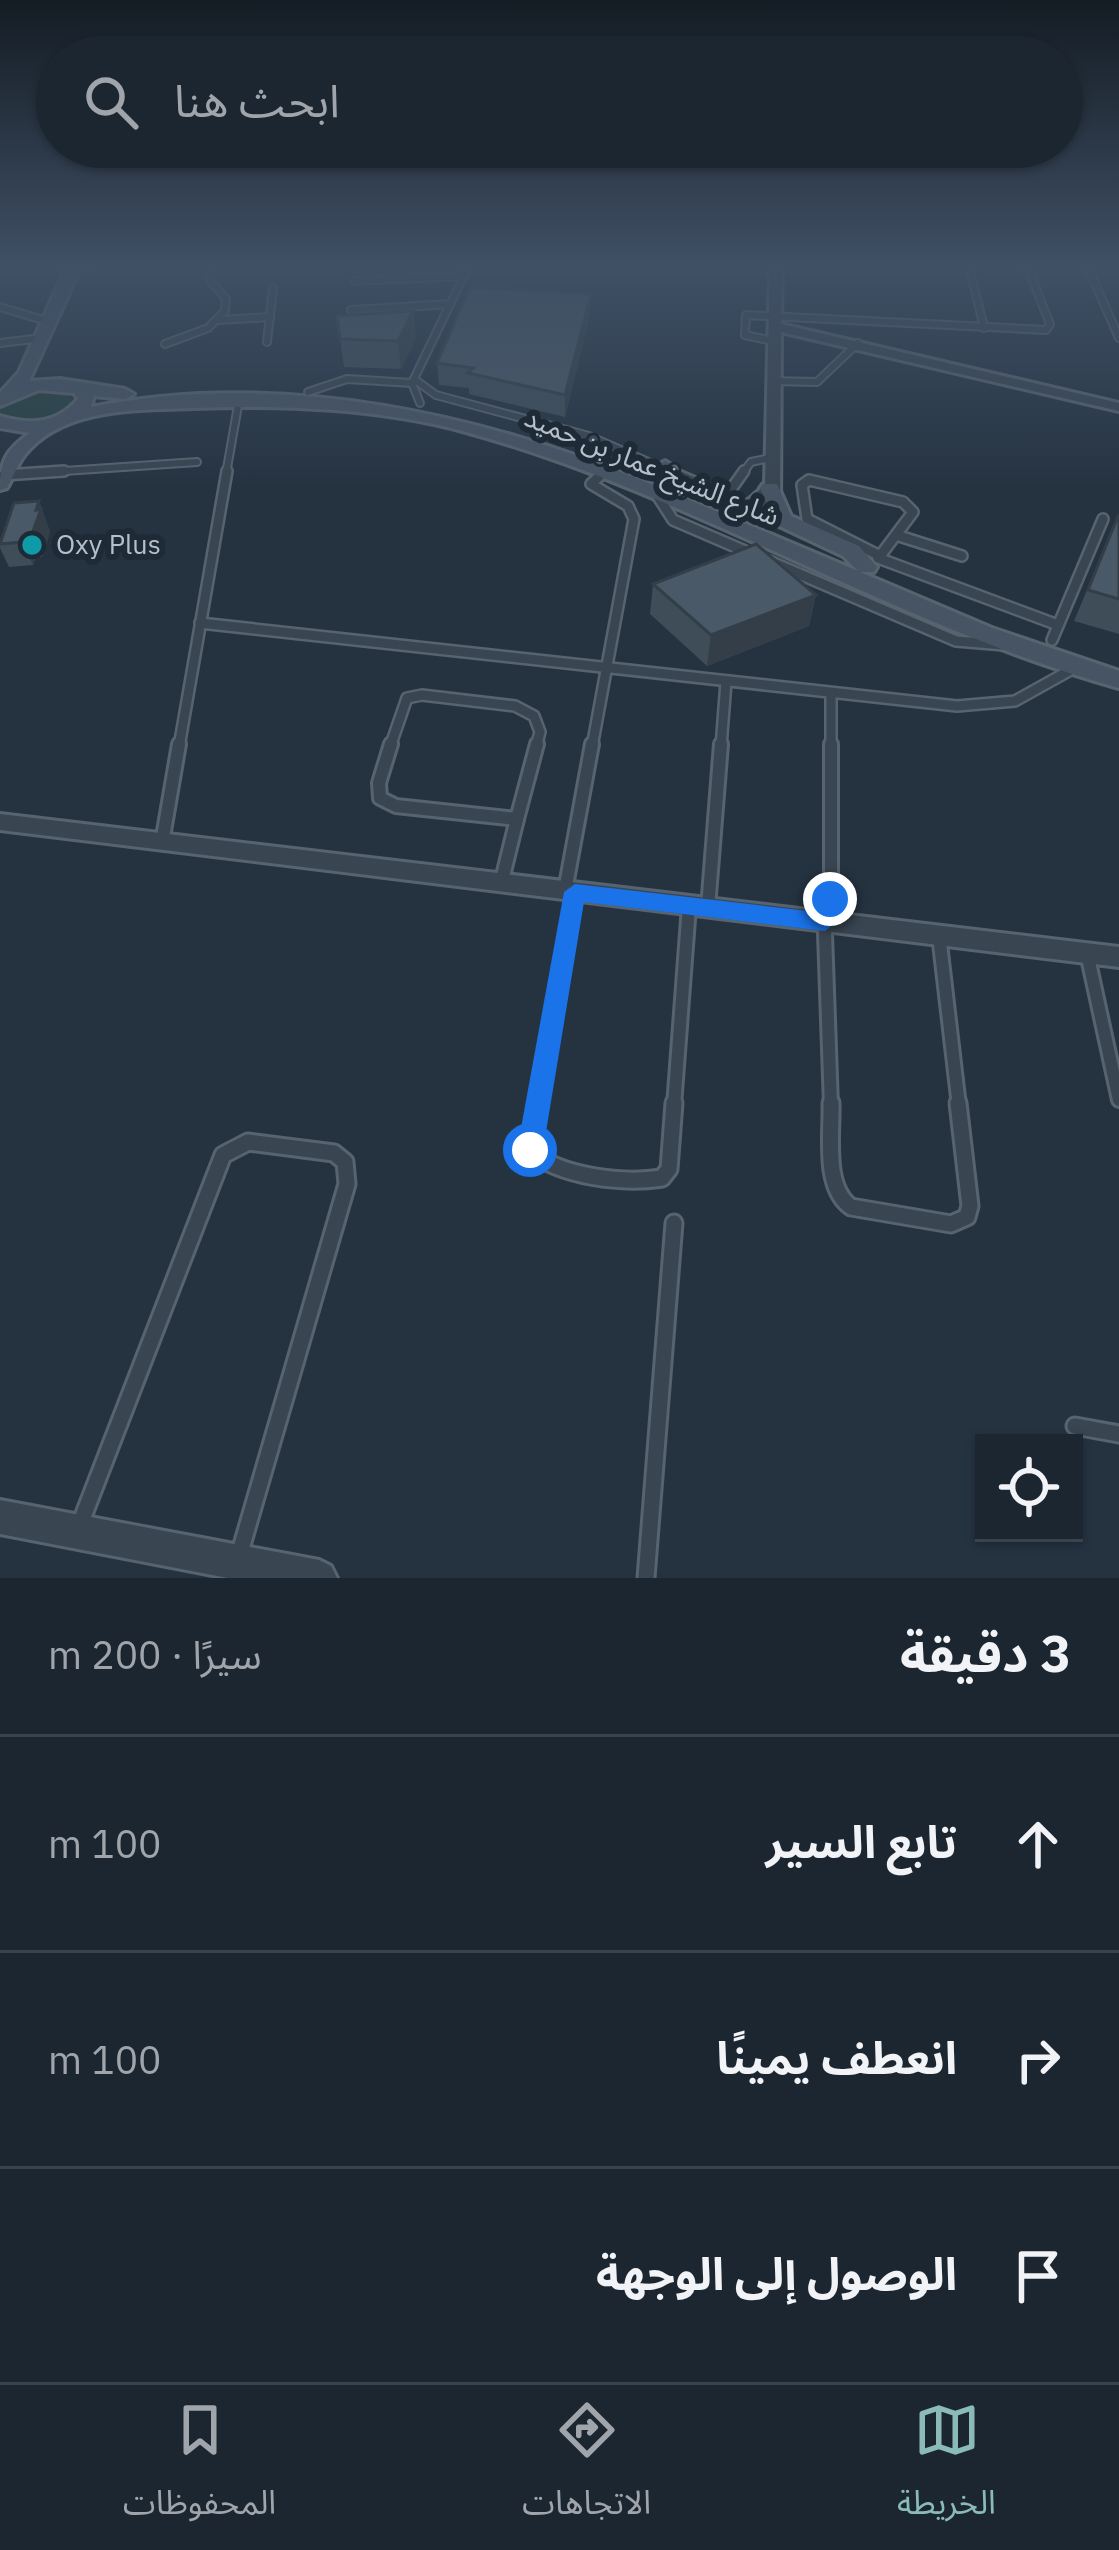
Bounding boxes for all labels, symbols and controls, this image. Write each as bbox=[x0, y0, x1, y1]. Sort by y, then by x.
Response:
search box bbox=[36, 36, 1083, 168]
icon: search bbox=[78, 69, 144, 135]
text: ابحث هنا bbox=[174, 71, 340, 129]
street label: شارع الشيخ عمار بن حميد bbox=[518, 398, 785, 536]
place label: Oxy Plus bbox=[56, 526, 161, 561]
marker: Oxy Plus bbox=[19, 532, 45, 558]
route end bbox=[803, 872, 857, 926]
route start bbox=[503, 1123, 557, 1177]
map controls bbox=[975, 1434, 1083, 1542]
button: locate bbox=[975, 1434, 1083, 1542]
text: 3 دقيقة bbox=[900, 1620, 1071, 1686]
text: سيرًا · 200 m bbox=[48, 1629, 261, 1680]
icon: ahead bbox=[1005, 1811, 1071, 1877]
text: تابع السير bbox=[766, 1812, 957, 1870]
text: 100 m bbox=[48, 1818, 161, 1869]
icon: right bbox=[1005, 2027, 1071, 2093]
text: انعطف يمينًا bbox=[716, 2028, 957, 2086]
text: 100 m bbox=[48, 2034, 161, 2085]
icon: arrive bbox=[1005, 2243, 1071, 2309]
text: الوصول إلى الوجهة bbox=[596, 2244, 957, 2302]
tab: المحفوظات bbox=[123, 2397, 276, 2538]
tab: الاتجاهات bbox=[522, 2397, 651, 2538]
tab: الخريطة bbox=[897, 2397, 996, 2538]

